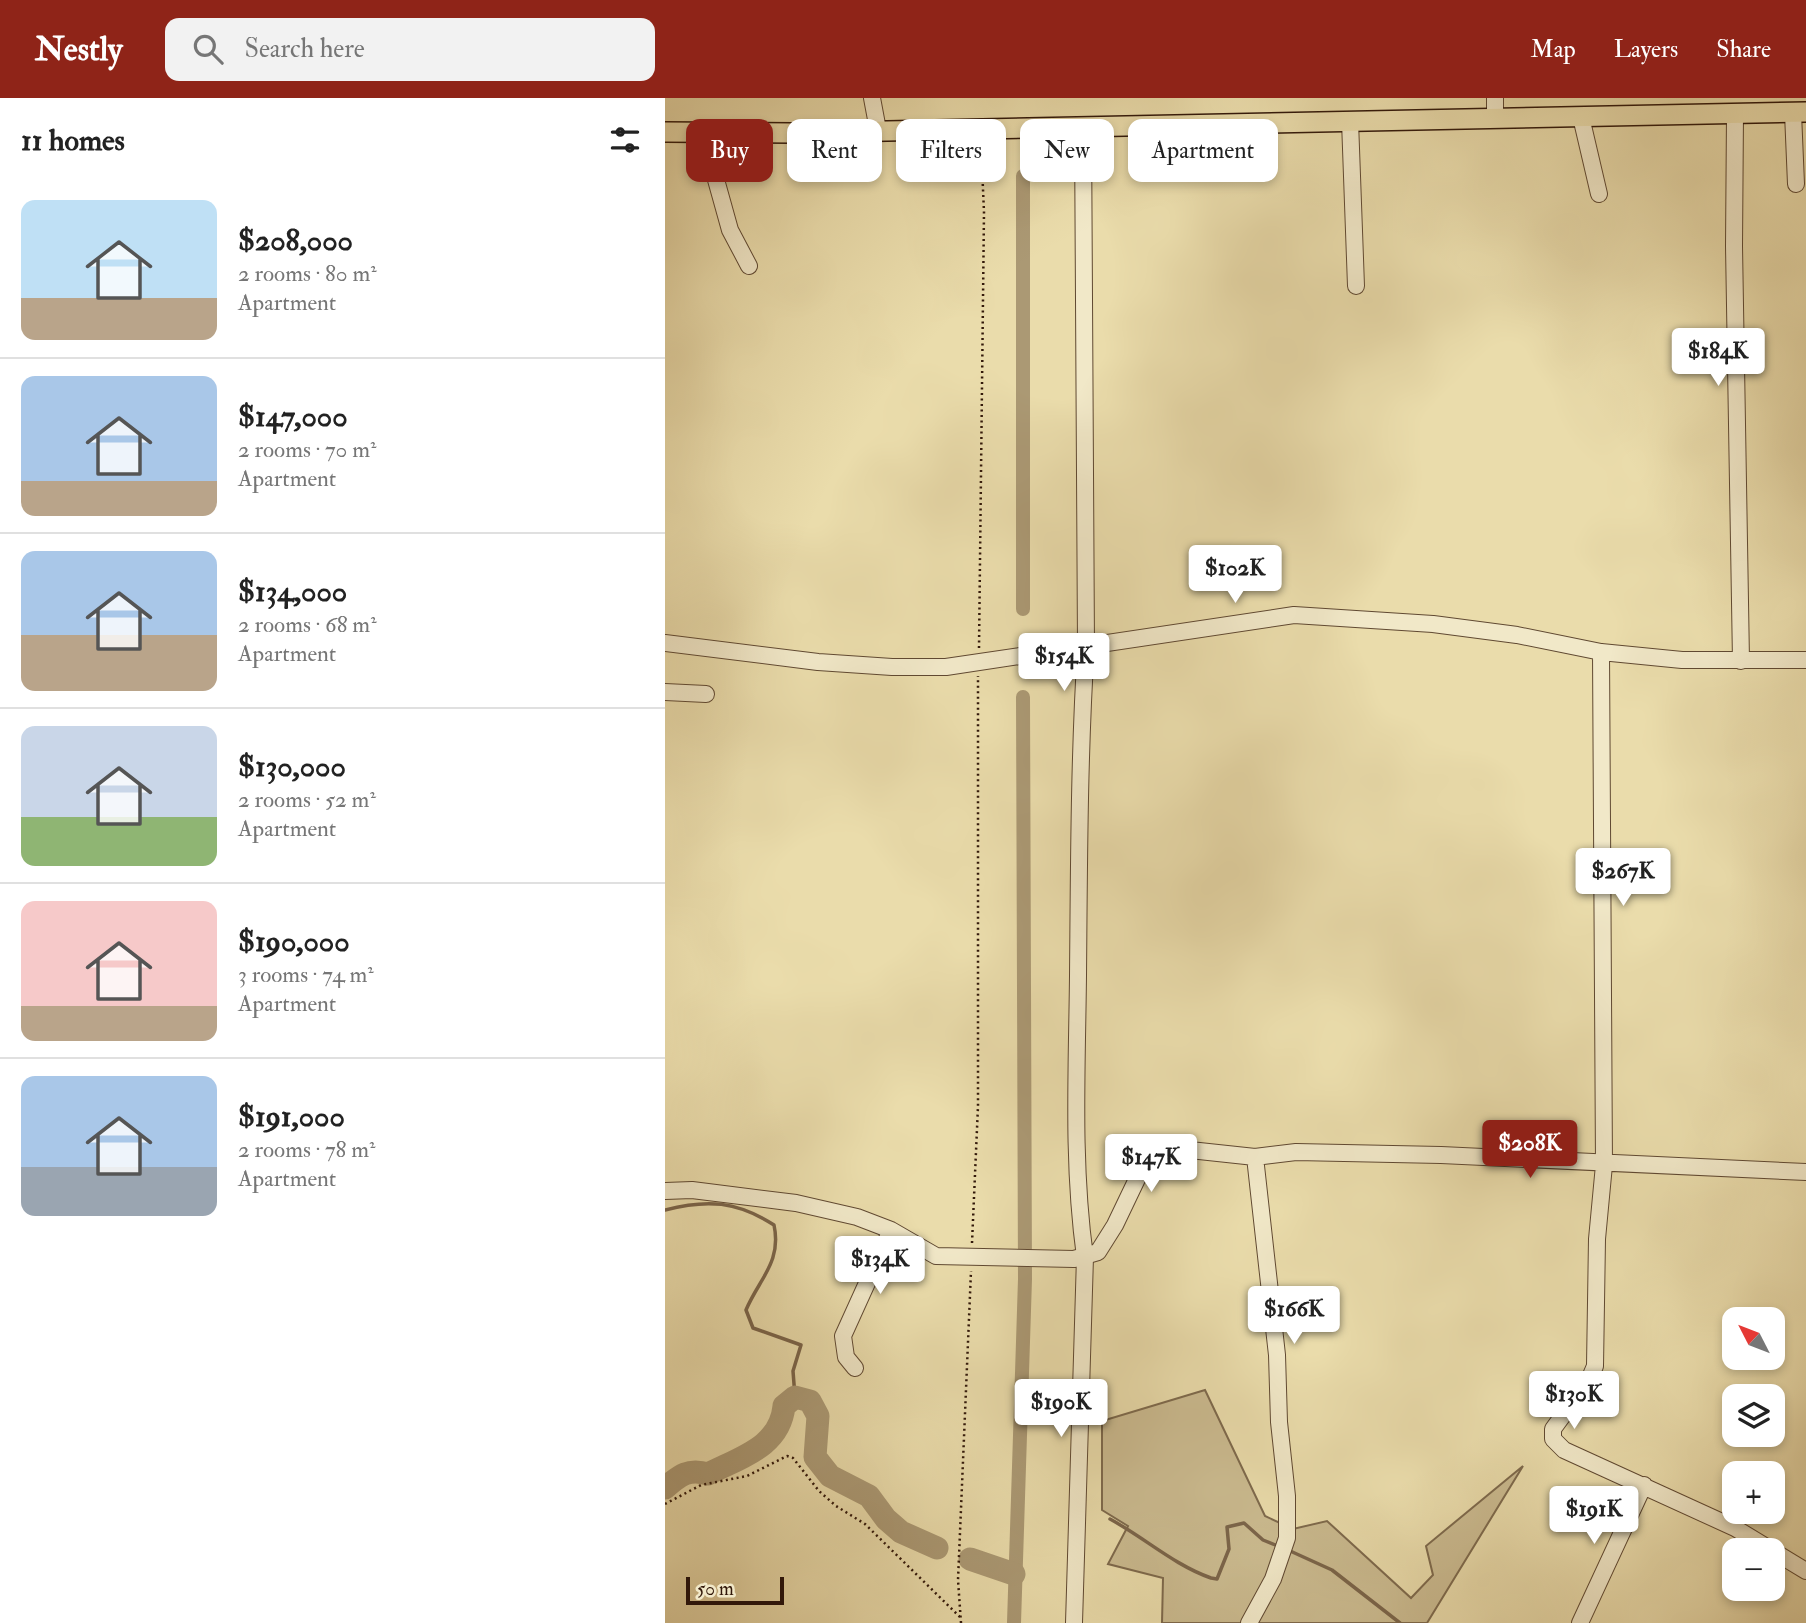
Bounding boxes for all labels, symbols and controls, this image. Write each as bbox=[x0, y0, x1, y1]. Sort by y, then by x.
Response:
search box bbox=[165, 18, 655, 81]
text: Nestly bbox=[35, 29, 123, 70]
icon: search bbox=[189, 30, 227, 68]
text: Search here bbox=[245, 33, 365, 65]
text: Map bbox=[1531, 34, 1576, 65]
text: Layers bbox=[1614, 34, 1678, 65]
text: Share bbox=[1716, 34, 1771, 65]
chip: Buy bbox=[686, 119, 773, 182]
chip: Rent bbox=[787, 119, 882, 182]
chip: Filters bbox=[896, 119, 1006, 182]
chip: New bbox=[1020, 119, 1114, 182]
chip: Apartment bbox=[1128, 119, 1278, 182]
icon: filters bbox=[606, 121, 644, 159]
text: 11 homes bbox=[21, 122, 125, 159]
text: $208,000 bbox=[238, 222, 353, 259]
icon: home bbox=[77, 228, 161, 312]
text: 2 rooms · 80 m² bbox=[238, 259, 377, 288]
text: Apartment bbox=[238, 288, 336, 317]
pin: $184K bbox=[1669, 328, 1767, 388]
text: $184K bbox=[1688, 336, 1748, 365]
text: $147,000 bbox=[238, 398, 348, 435]
icon: home bbox=[77, 404, 161, 488]
text: 2 rooms · 70 m² bbox=[238, 435, 377, 464]
text: Apartment bbox=[238, 464, 336, 493]
pin: $102K bbox=[1186, 546, 1284, 605]
text: $102K bbox=[1205, 553, 1265, 582]
text: $134,000 bbox=[238, 573, 347, 610]
icon: home bbox=[77, 579, 161, 663]
text: 2 rooms · 68 m² bbox=[238, 610, 377, 639]
pin: $154K bbox=[1015, 634, 1113, 693]
text: Apartment bbox=[238, 639, 336, 668]
text: $154K bbox=[1034, 641, 1094, 670]
text: $130,000 bbox=[238, 748, 346, 785]
icon: home bbox=[77, 754, 161, 838]
text: 2 rooms · 52 m² bbox=[238, 785, 376, 814]
text: Apartment bbox=[238, 814, 336, 843]
pin: $267K bbox=[1574, 848, 1672, 908]
text: $267K bbox=[1592, 856, 1654, 885]
text: $190,000 bbox=[238, 923, 350, 960]
icon: home bbox=[77, 929, 161, 1013]
text: 3 rooms · 74 m² bbox=[238, 960, 374, 989]
text: Apartment bbox=[238, 989, 336, 1018]
text: $191,000 bbox=[238, 1098, 345, 1135]
icon: home bbox=[77, 1104, 161, 1188]
pin: $208K bbox=[1481, 1121, 1579, 1180]
text: $208K bbox=[1498, 1128, 1562, 1157]
pin: $147K bbox=[1102, 1134, 1200, 1194]
text: 2 rooms · 78 m² bbox=[238, 1135, 376, 1164]
text: $147K bbox=[1121, 1142, 1181, 1171]
text: Apartment bbox=[238, 1164, 336, 1193]
pin: $134K bbox=[831, 1236, 929, 1296]
text: $134K bbox=[851, 1244, 909, 1273]
pin: $166K bbox=[1245, 1286, 1343, 1346]
text: $166K bbox=[1264, 1294, 1324, 1323]
north arrow bbox=[1722, 1307, 1785, 1370]
map controls bbox=[1722, 1307, 1785, 1601]
pin: $130K bbox=[1525, 1372, 1623, 1431]
text: $130K bbox=[1545, 1379, 1603, 1408]
pin: $190K bbox=[1012, 1380, 1110, 1439]
button: layers bbox=[1722, 1384, 1785, 1447]
text: $190K bbox=[1031, 1387, 1091, 1416]
button: + bbox=[1722, 1461, 1785, 1524]
pin: $191K bbox=[1545, 1486, 1643, 1546]
text: $191K bbox=[1565, 1494, 1623, 1523]
button: − bbox=[1722, 1538, 1785, 1601]
scale bar bbox=[686, 1574, 784, 1606]
text: 50 m bbox=[697, 1577, 734, 1601]

